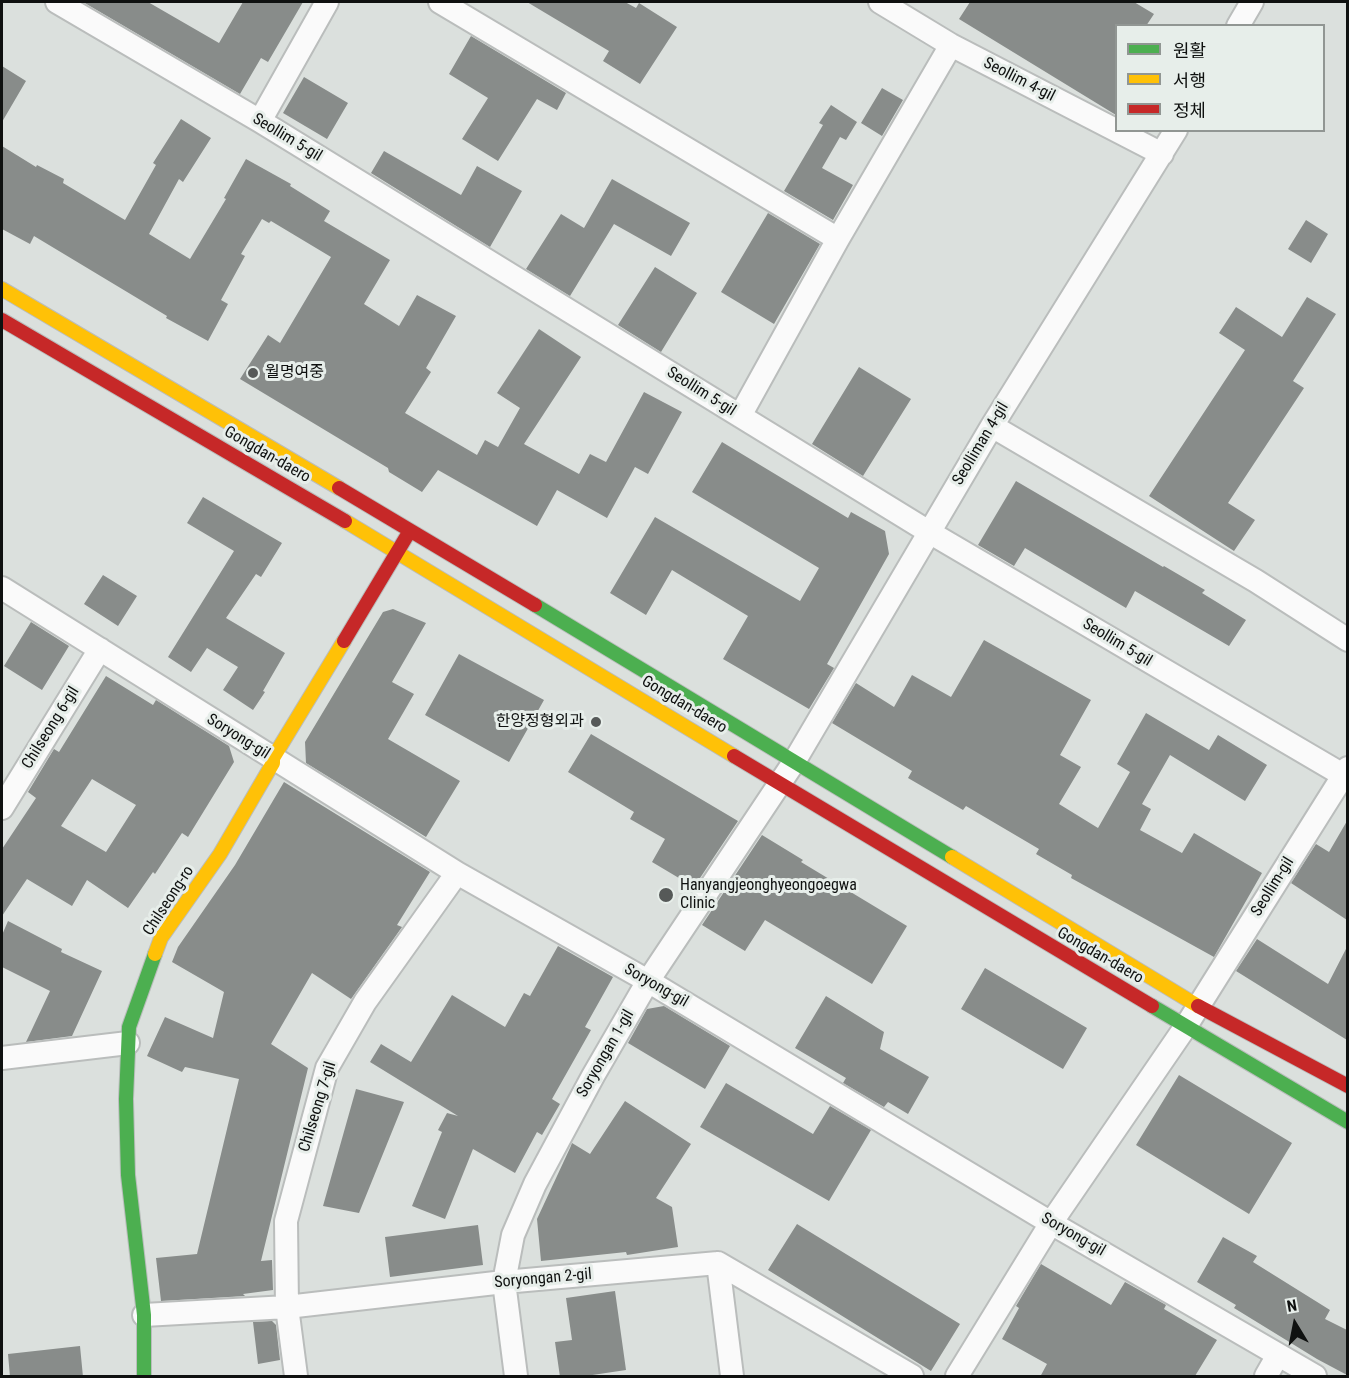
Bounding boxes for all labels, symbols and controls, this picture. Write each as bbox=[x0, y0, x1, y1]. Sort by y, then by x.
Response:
legend bbox=[1115, 24, 1325, 132]
text: 원활 bbox=[1173, 40, 1206, 61]
street label: Seollim 4-gil bbox=[980, 54, 1058, 106]
text: 서행 bbox=[1173, 70, 1206, 91]
text: 정체 bbox=[1173, 100, 1206, 121]
street label: Seollim 5-gil bbox=[249, 110, 325, 166]
place label: 월명여중 bbox=[265, 363, 324, 383]
street label: Seollim 5-gil bbox=[663, 363, 739, 421]
marker: 월명여중 bbox=[246, 366, 260, 380]
street label: Seolliman 4-gil bbox=[949, 399, 1013, 489]
street label: Gongdan-daero bbox=[221, 423, 313, 487]
street label: Seollim 5-gil bbox=[1079, 615, 1155, 671]
street label: Gongdan-daero bbox=[638, 672, 730, 738]
street label: Chilseong 6-gil bbox=[18, 683, 84, 773]
street label: Soryong-gil bbox=[203, 710, 273, 764]
place label: 한양정형외과 bbox=[496, 712, 584, 732]
marker: 한양정형외과 bbox=[589, 715, 603, 729]
street label: Seollim-gil bbox=[1247, 854, 1299, 920]
street label: Chilseong-ro bbox=[139, 863, 199, 939]
place label: Hanyangjeonghyeongoegwa Clinic bbox=[680, 876, 857, 914]
marker: Hanyangjeonghyeongoegwa Clinic bbox=[657, 886, 675, 904]
street label: Gongdan-daero bbox=[1054, 924, 1146, 988]
street label: Soryong-gil bbox=[621, 960, 691, 1012]
street label: Soryongan 1-gil bbox=[573, 1007, 639, 1101]
street label: Chilseong 7-gil bbox=[295, 1060, 341, 1154]
street label: Soryong-gil bbox=[1038, 1209, 1108, 1261]
street label: Soryongan 2-gil bbox=[493, 1265, 593, 1293]
north arrow bbox=[1265, 1294, 1325, 1354]
text: N bbox=[1285, 1296, 1298, 1316]

